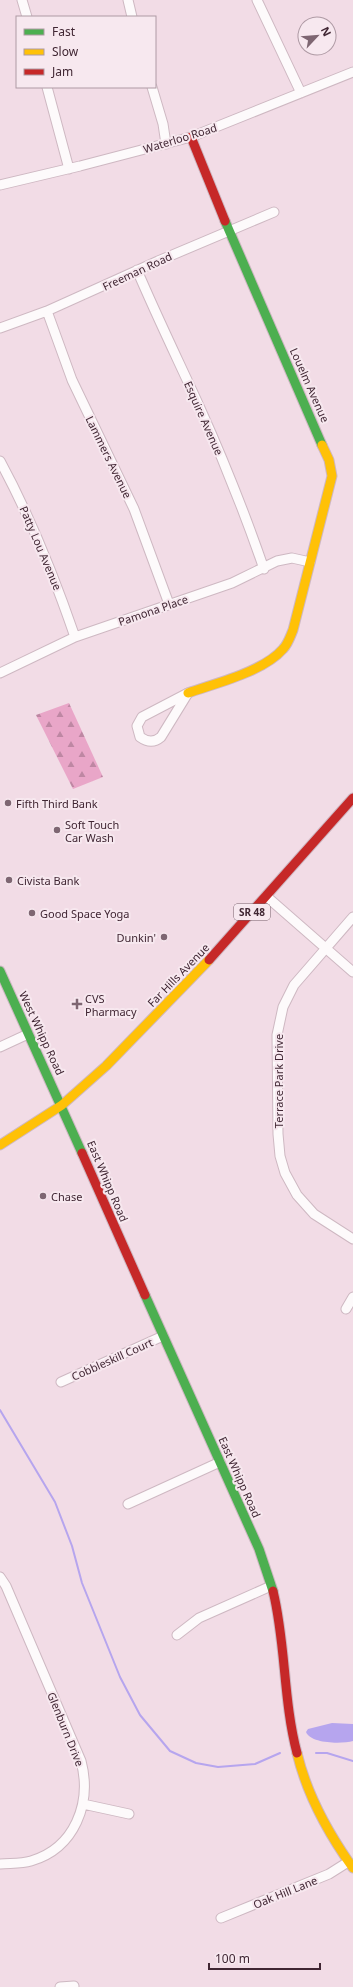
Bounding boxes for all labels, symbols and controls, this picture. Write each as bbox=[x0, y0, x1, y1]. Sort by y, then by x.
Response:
legend bbox=[16, 16, 156, 88]
north arrow bbox=[297, 16, 337, 56]
text: Fast bbox=[52, 23, 76, 40]
text: N bbox=[318, 24, 335, 39]
text: Slow bbox=[52, 43, 79, 60]
text: Jam bbox=[51, 63, 73, 80]
street label: Waterloo Road bbox=[141, 120, 219, 156]
street label: Freeman Road bbox=[100, 248, 174, 294]
street label: Louelm Avenue bbox=[287, 345, 333, 425]
street label: Esquire Avenue bbox=[181, 379, 227, 457]
street label: Lammers Avenue bbox=[83, 413, 135, 501]
street label: Patty Lou Avenue bbox=[17, 504, 65, 592]
street label: Pamona Place bbox=[116, 591, 190, 629]
place label: Fifth Third Bank bbox=[16, 796, 98, 811]
marker: Fifth Third Bank bbox=[3, 798, 13, 808]
place label: Soft Touch Car Wash bbox=[65, 817, 119, 845]
marker: Soft Touch Car Wash bbox=[52, 825, 62, 835]
place label: Civista Bank bbox=[17, 873, 80, 888]
marker: Civista Bank bbox=[4, 875, 14, 885]
road number: SR 48 bbox=[234, 904, 270, 920]
place label: Good Space Yoga bbox=[40, 906, 130, 921]
marker: Good Space Yoga bbox=[27, 908, 37, 918]
place label: Dunkin' bbox=[116, 930, 156, 945]
marker: Dunkin' bbox=[159, 932, 169, 942]
street label: Far Hills Avenue bbox=[144, 940, 212, 1010]
street label: West Whipp Road bbox=[16, 989, 68, 1077]
place label: CVS Pharmacy bbox=[85, 991, 137, 1019]
marker: CVS Pharmacy bbox=[72, 999, 82, 1009]
street label: Terrace Park Drive bbox=[271, 1034, 286, 1128]
street label: East Whipp Road bbox=[84, 1138, 132, 1224]
place label: Chase bbox=[51, 1189, 82, 1204]
marker: Chase bbox=[38, 1191, 48, 1201]
street label: Cobbleskill Court bbox=[69, 1334, 155, 1384]
street label: East Whipp Road bbox=[215, 1434, 265, 1520]
street label: Glenburn Drive bbox=[44, 1690, 88, 1768]
street label: Oak Hill Lane bbox=[251, 1872, 319, 1912]
scale bar bbox=[209, 1945, 320, 1971]
text: 100 m bbox=[215, 1950, 250, 1967]

